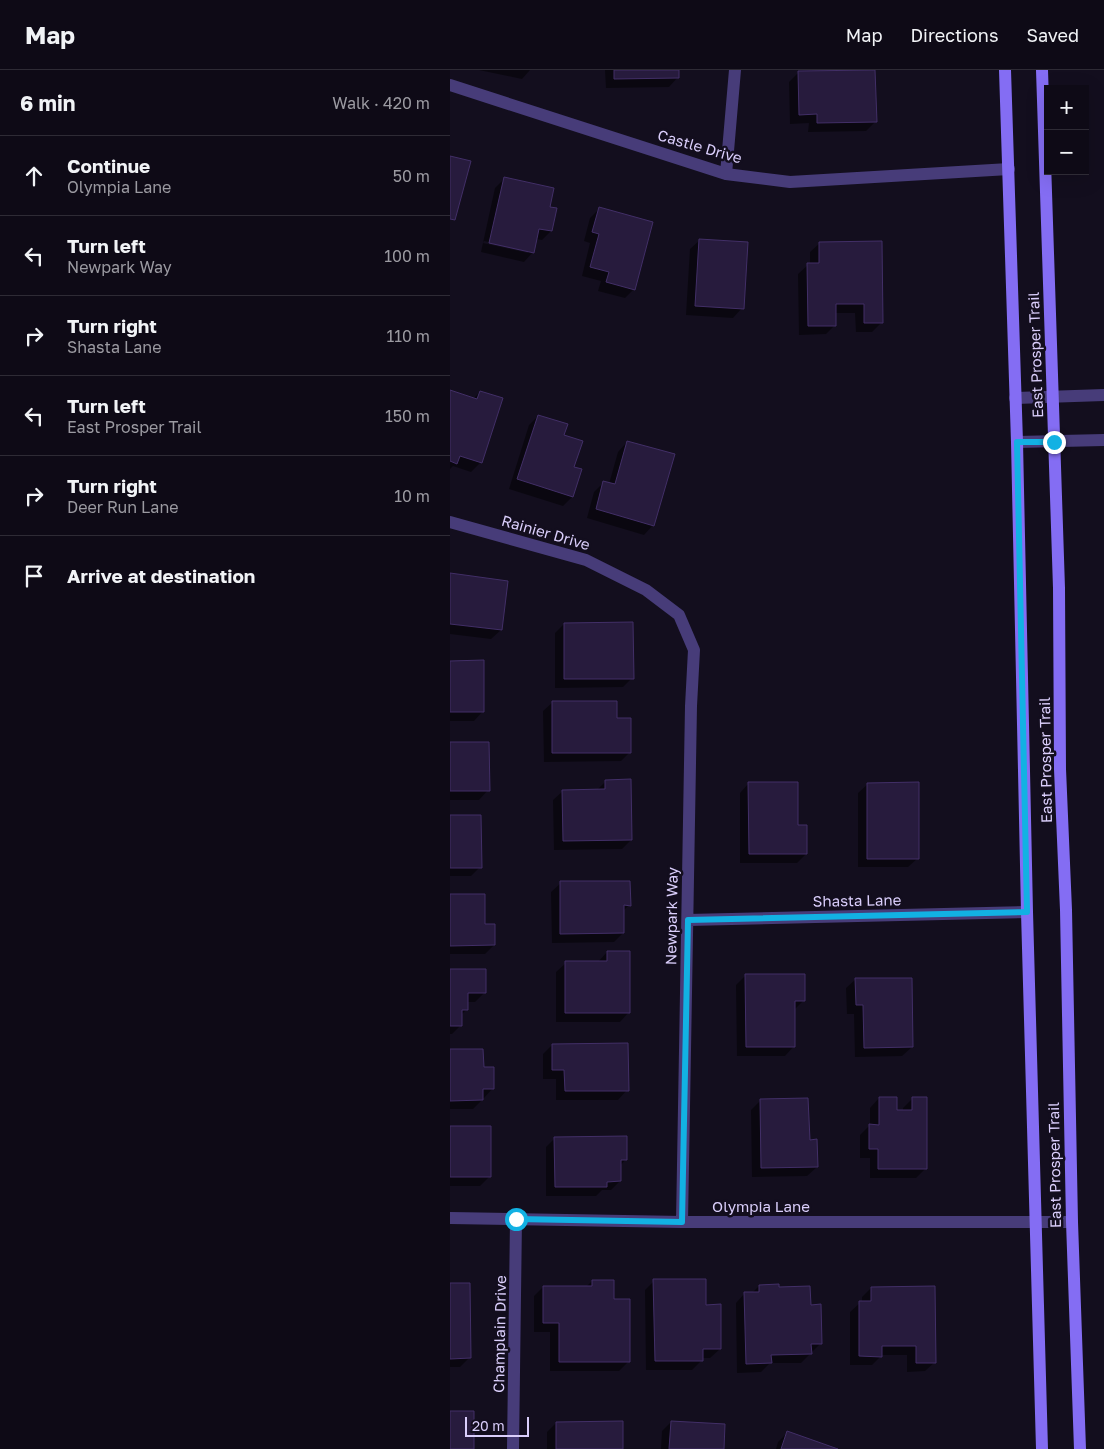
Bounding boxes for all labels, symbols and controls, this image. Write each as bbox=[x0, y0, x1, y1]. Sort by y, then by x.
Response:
text: Map bbox=[25, 20, 75, 49]
text: Map bbox=[846, 24, 882, 46]
text: Directions bbox=[910, 24, 998, 46]
text: Saved bbox=[1026, 24, 1079, 46]
map controls bbox=[1044, 85, 1089, 175]
button: + bbox=[1044, 85, 1089, 130]
text: 6 min bbox=[20, 90, 75, 116]
text: Walk · 420 m bbox=[332, 93, 430, 113]
street label: Castle Drive bbox=[656, 125, 745, 167]
button: − bbox=[1044, 130, 1089, 175]
text: Continue bbox=[67, 154, 150, 177]
icon: ahead bbox=[20, 162, 48, 190]
text: 50 m bbox=[393, 166, 430, 186]
text: Olympia Lane bbox=[67, 177, 171, 197]
text: Turn left bbox=[67, 234, 146, 257]
icon: left bbox=[20, 242, 48, 270]
text: 100 m bbox=[384, 246, 430, 266]
text: Newpark Way bbox=[67, 257, 172, 277]
street label: East Prosper Trail bbox=[1024, 291, 1046, 418]
text: Turn right bbox=[67, 314, 157, 337]
icon: right bbox=[20, 322, 48, 350]
text: 110 m bbox=[386, 326, 430, 346]
text: Shasta Lane bbox=[67, 337, 161, 357]
text: Turn left bbox=[67, 394, 146, 417]
icon: left bbox=[20, 402, 48, 430]
text: 150 m bbox=[385, 406, 430, 426]
text: East Prosper Trail bbox=[67, 417, 202, 437]
route end bbox=[1043, 431, 1066, 454]
text: Turn right bbox=[67, 474, 157, 497]
icon: right bbox=[20, 482, 48, 510]
text: 10 m bbox=[394, 486, 430, 506]
text: Deer Run Lane bbox=[67, 497, 179, 517]
street label: Rainier Drive bbox=[500, 511, 593, 553]
icon: arrive bbox=[20, 562, 48, 590]
text: Arrive at destination bbox=[67, 564, 255, 587]
street label: East Prosper Trail bbox=[1035, 697, 1055, 823]
street label: Newpark Way bbox=[661, 866, 681, 965]
street label: Shasta Lane bbox=[813, 890, 902, 910]
street label: East Prosper Trail bbox=[1044, 1102, 1064, 1228]
street label: Olympia Lane bbox=[712, 1197, 810, 1215]
route start bbox=[505, 1208, 528, 1231]
street label: Champlain Drive bbox=[489, 1275, 509, 1393]
scale bar bbox=[465, 1414, 529, 1437]
text: 20 m bbox=[472, 1417, 505, 1434]

